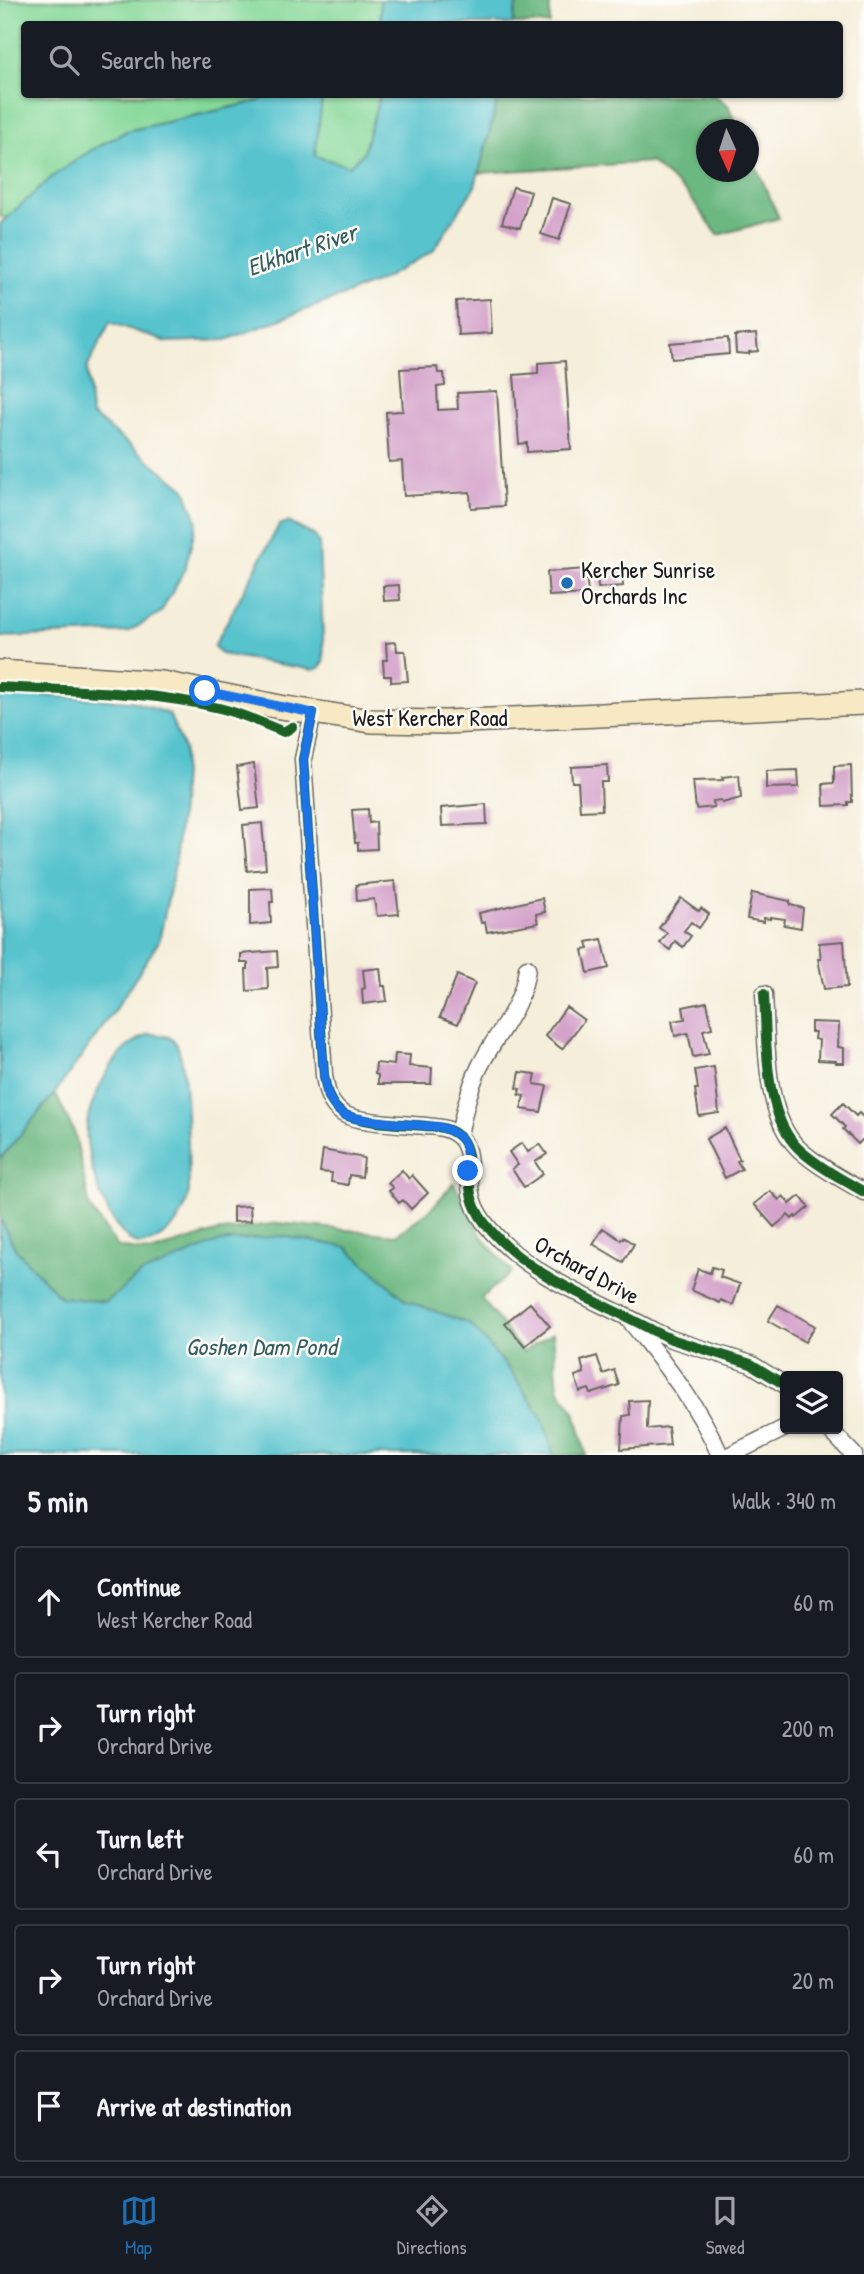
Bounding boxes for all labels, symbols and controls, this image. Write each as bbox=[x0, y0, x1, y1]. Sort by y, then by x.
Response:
search box bbox=[21, 21, 843, 98]
icon: search bbox=[45, 41, 83, 79]
text: Search here bbox=[101, 42, 212, 77]
north arrow bbox=[696, 119, 759, 182]
water label: Elkhart River bbox=[243, 214, 363, 283]
place label: Kercher Sunrise Orchards Inc bbox=[581, 554, 715, 611]
marker: Kercher Sunrise Orchards Inc bbox=[559, 575, 575, 591]
route start bbox=[189, 675, 220, 706]
street label: West Kercher Road bbox=[353, 702, 508, 733]
route end bbox=[452, 1155, 483, 1186]
street label: Orchard Drive bbox=[529, 1228, 645, 1311]
water label: Goshen Dam Pond bbox=[186, 1330, 340, 1362]
map controls bbox=[780, 1371, 843, 1434]
button: layers bbox=[780, 1371, 843, 1434]
text: 5 min bbox=[28, 1481, 88, 1521]
text: Walk · 340 m bbox=[732, 1485, 836, 1516]
text: Continue bbox=[97, 1569, 181, 1604]
icon: ahead bbox=[30, 1583, 68, 1621]
text: 60 m bbox=[794, 1587, 834, 1618]
text: West Kercher Road bbox=[97, 1604, 252, 1635]
text: Turn right bbox=[97, 1695, 195, 1730]
icon: right bbox=[30, 1709, 68, 1747]
text: 200 m bbox=[782, 1713, 834, 1744]
text: Orchard Drive bbox=[97, 1730, 213, 1761]
text: Turn left bbox=[97, 1821, 183, 1856]
icon: left bbox=[30, 1835, 68, 1873]
text: 60 m bbox=[794, 1839, 834, 1870]
text: Orchard Drive bbox=[97, 1856, 213, 1887]
text: Turn right bbox=[97, 1947, 195, 1982]
icon: right bbox=[30, 1961, 68, 1999]
text: 20 m bbox=[792, 1965, 834, 1996]
text: Orchard Drive bbox=[97, 1982, 213, 2013]
icon: arrive bbox=[30, 2087, 68, 2125]
text: Arrive at destination bbox=[97, 2089, 292, 2124]
tab: Map bbox=[120, 2192, 158, 2260]
tab: Directions bbox=[397, 2192, 467, 2260]
tab: Saved bbox=[706, 2192, 744, 2260]

